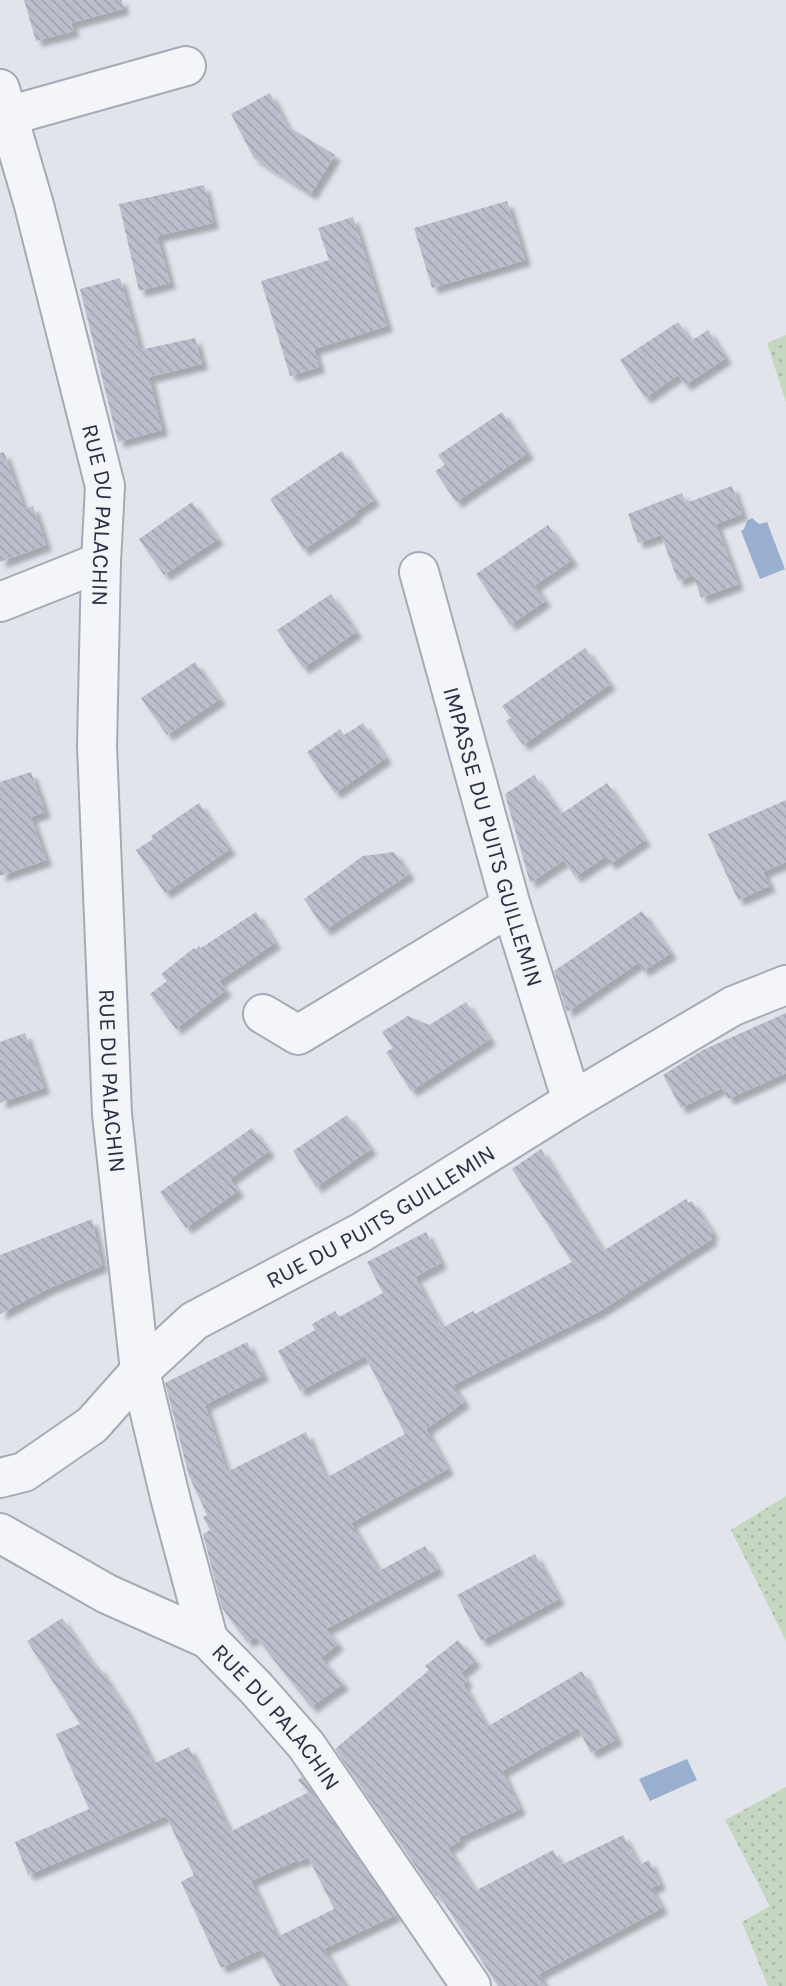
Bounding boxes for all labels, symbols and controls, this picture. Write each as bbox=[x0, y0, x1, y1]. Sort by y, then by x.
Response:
street label: RUE DU PALACHIN bbox=[76, 421, 119, 606]
street label: IMPASSE DU PUITS GUILLEMIN bbox=[438, 684, 549, 990]
street label: RUE DU PALACHIN bbox=[93, 988, 132, 1174]
street label: RUE DU PUITS GUILLEMIN bbox=[261, 1139, 500, 1294]
street label: RUE DU PALACHIN bbox=[207, 1638, 346, 1795]

